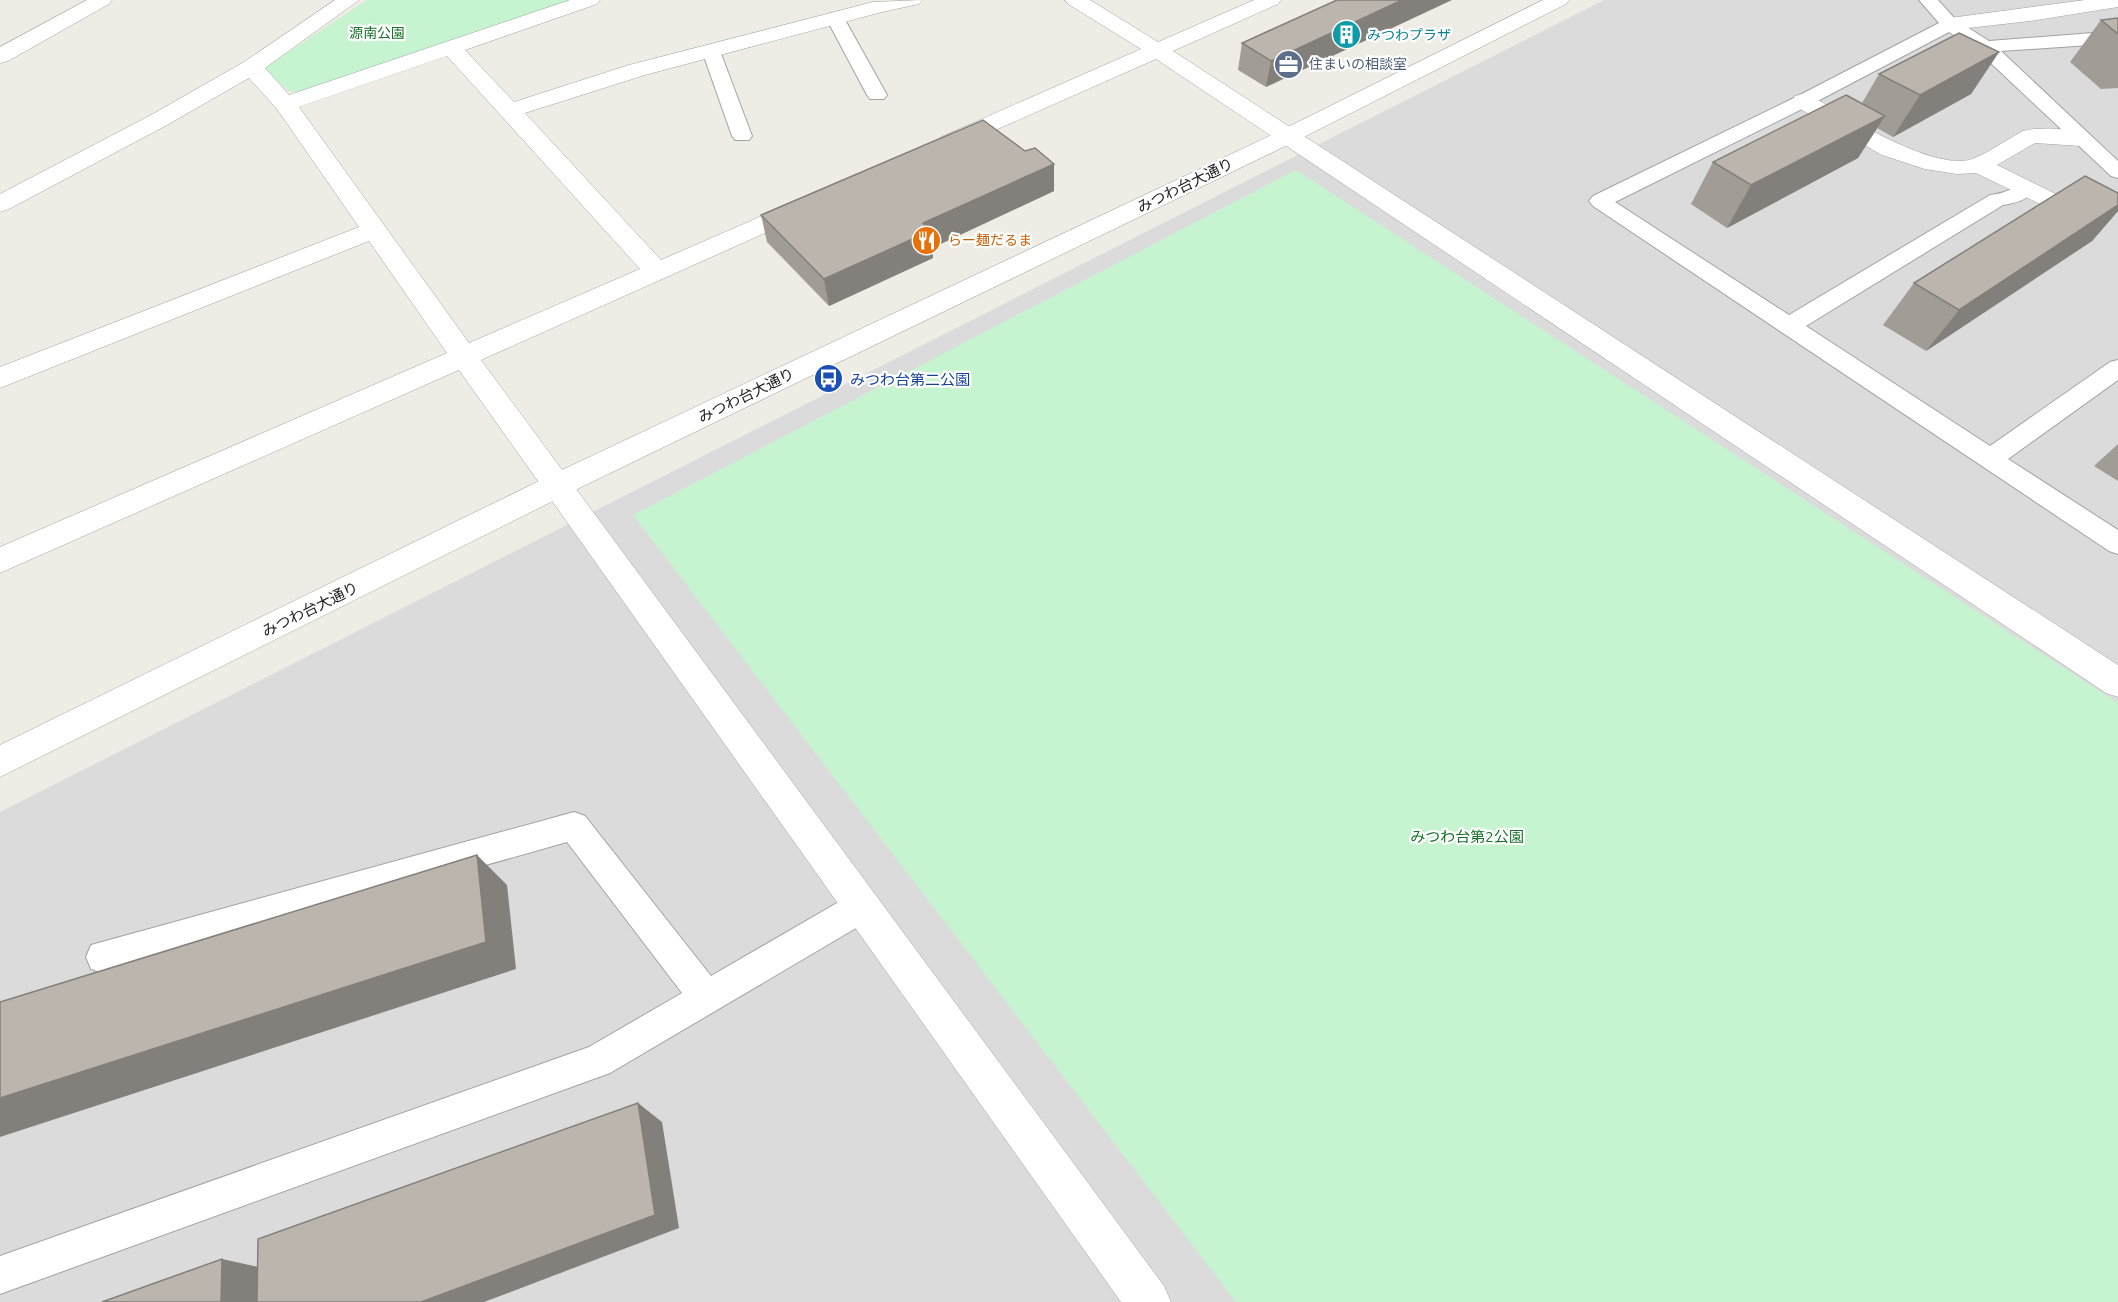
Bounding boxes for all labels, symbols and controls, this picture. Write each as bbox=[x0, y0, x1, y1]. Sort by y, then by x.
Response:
building icon: みつわプラザ bbox=[1330, 19, 1362, 51]
park label: 源南公園 bbox=[349, 25, 405, 41]
place label: みつわプラザ bbox=[1367, 27, 1451, 43]
office icon: 住まいの相談室 bbox=[1272, 48, 1304, 80]
place label: 住まいの相談室 bbox=[1309, 56, 1407, 72]
street label: みつわ台大通り bbox=[1134, 154, 1236, 216]
restaurant icon: らー麺だるま bbox=[911, 224, 943, 256]
place label: らー麺だるま bbox=[948, 232, 1032, 248]
bus stop icon: みつわ台第二公園 bbox=[813, 363, 845, 395]
street label: みつわ台大通り bbox=[695, 364, 797, 426]
place label: みつわ台第二公園 bbox=[850, 371, 970, 388]
street label: みつわ台大通り bbox=[259, 578, 361, 640]
park label: みつわ台第2公園 bbox=[1410, 828, 1524, 845]

